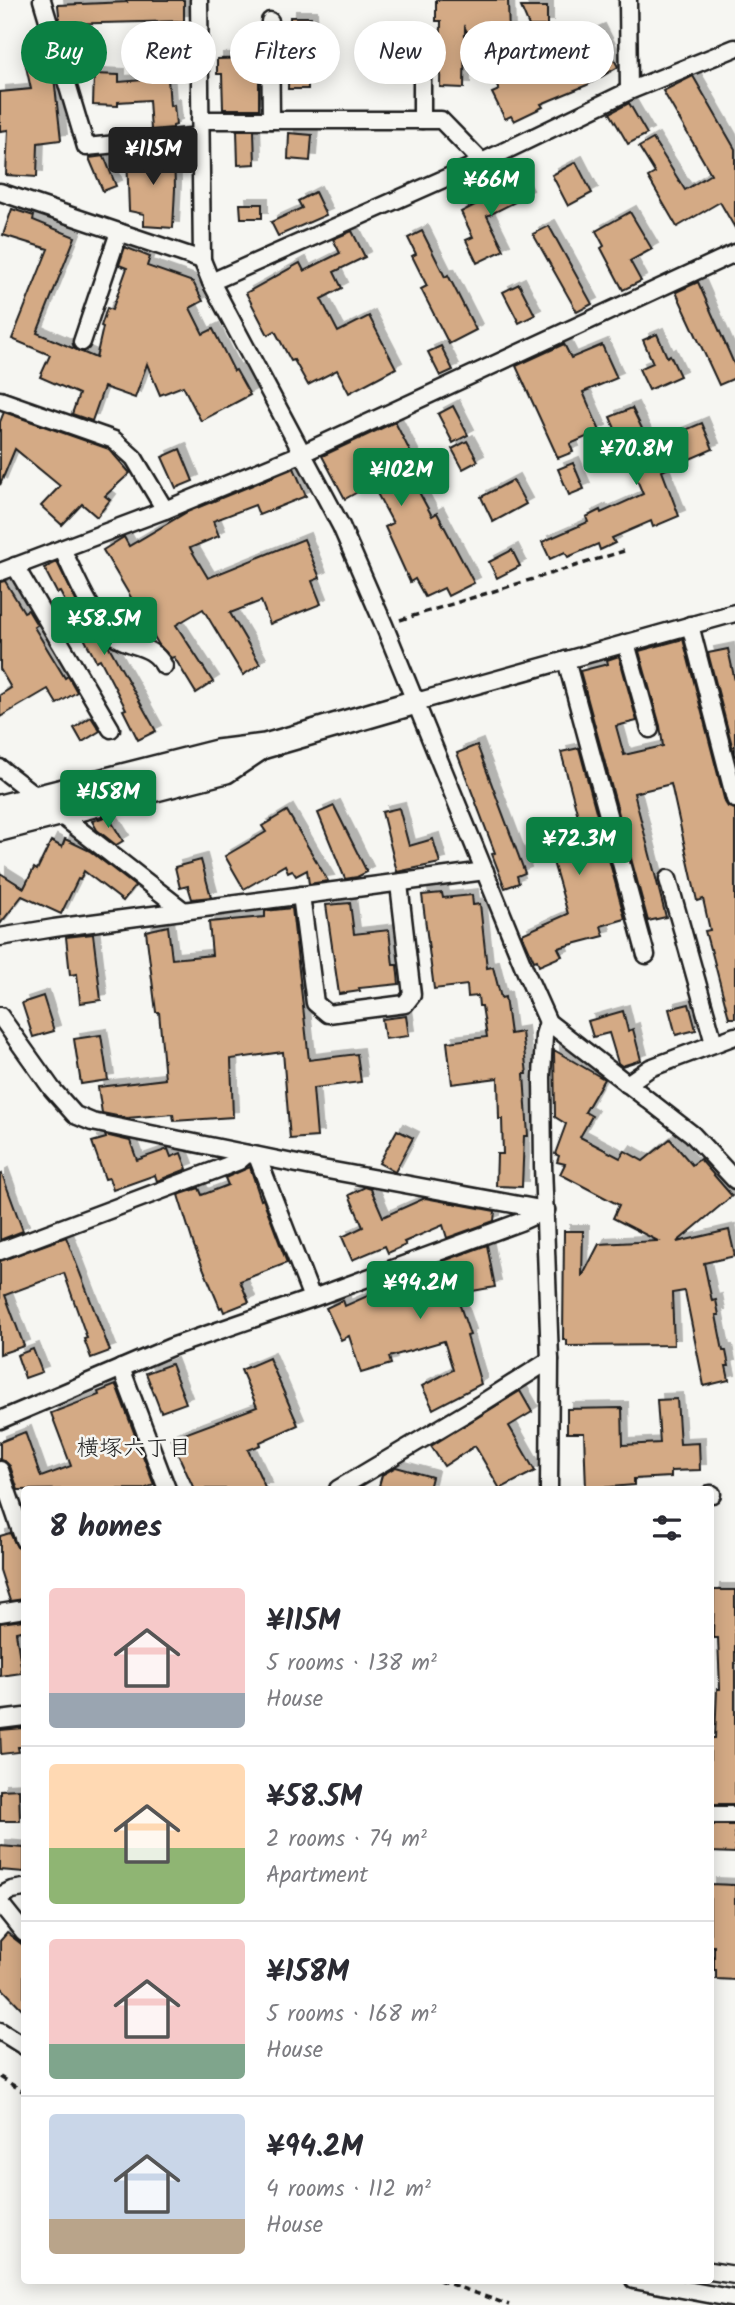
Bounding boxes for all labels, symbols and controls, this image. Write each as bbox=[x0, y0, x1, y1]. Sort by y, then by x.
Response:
chip: Buy bbox=[21, 21, 107, 84]
chip: Rent bbox=[121, 21, 216, 84]
chip: Filters bbox=[230, 21, 340, 84]
chip: New bbox=[354, 21, 446, 84]
chip: Apartment bbox=[460, 21, 614, 84]
pin: ¥115M bbox=[104, 128, 202, 187]
text: ¥115M bbox=[124, 132, 182, 168]
pin: ¥66M bbox=[450, 158, 532, 218]
text: ¥66M bbox=[463, 163, 519, 199]
pin: ¥70.8M bbox=[579, 428, 693, 487]
text: ¥70.8M bbox=[599, 432, 673, 468]
pin: ¥102M bbox=[352, 448, 450, 508]
text: ¥102M bbox=[369, 453, 433, 489]
pin: ¥58.5M bbox=[47, 598, 161, 657]
text: ¥58.5M bbox=[67, 602, 141, 638]
pin: ¥158M bbox=[59, 770, 157, 830]
text: ¥158M bbox=[76, 775, 140, 811]
pin: ¥72.3M bbox=[522, 818, 636, 877]
text: ¥72.3M bbox=[542, 822, 616, 858]
pin: ¥94.2M bbox=[363, 1262, 477, 1321]
text: ¥94.2M bbox=[383, 1266, 457, 1302]
district label: 横塚六丁目 bbox=[77, 1431, 192, 1467]
text: 8 homes bbox=[49, 1504, 162, 1552]
icon: filters bbox=[648, 1509, 686, 1547]
text: ¥115M bbox=[266, 1598, 340, 1646]
icon: home bbox=[105, 1616, 189, 1700]
text: 5 rooms · 138 m² bbox=[266, 1646, 437, 1682]
text: House bbox=[266, 1682, 323, 1718]
text: ¥58.5M bbox=[266, 1774, 362, 1822]
icon: home bbox=[105, 1792, 189, 1876]
text: 2 rooms · 74 m² bbox=[266, 1822, 427, 1858]
text: Apartment bbox=[266, 1858, 368, 1894]
text: ¥158M bbox=[266, 1949, 349, 1997]
icon: home bbox=[105, 1967, 189, 2051]
text: 5 rooms · 168 m² bbox=[266, 1997, 437, 2033]
text: House bbox=[266, 2033, 323, 2069]
text: ¥94.2M bbox=[266, 2124, 363, 2172]
icon: home bbox=[105, 2142, 189, 2226]
text: 4 rooms · 112 m² bbox=[266, 2172, 431, 2208]
text: House bbox=[266, 2208, 323, 2244]

